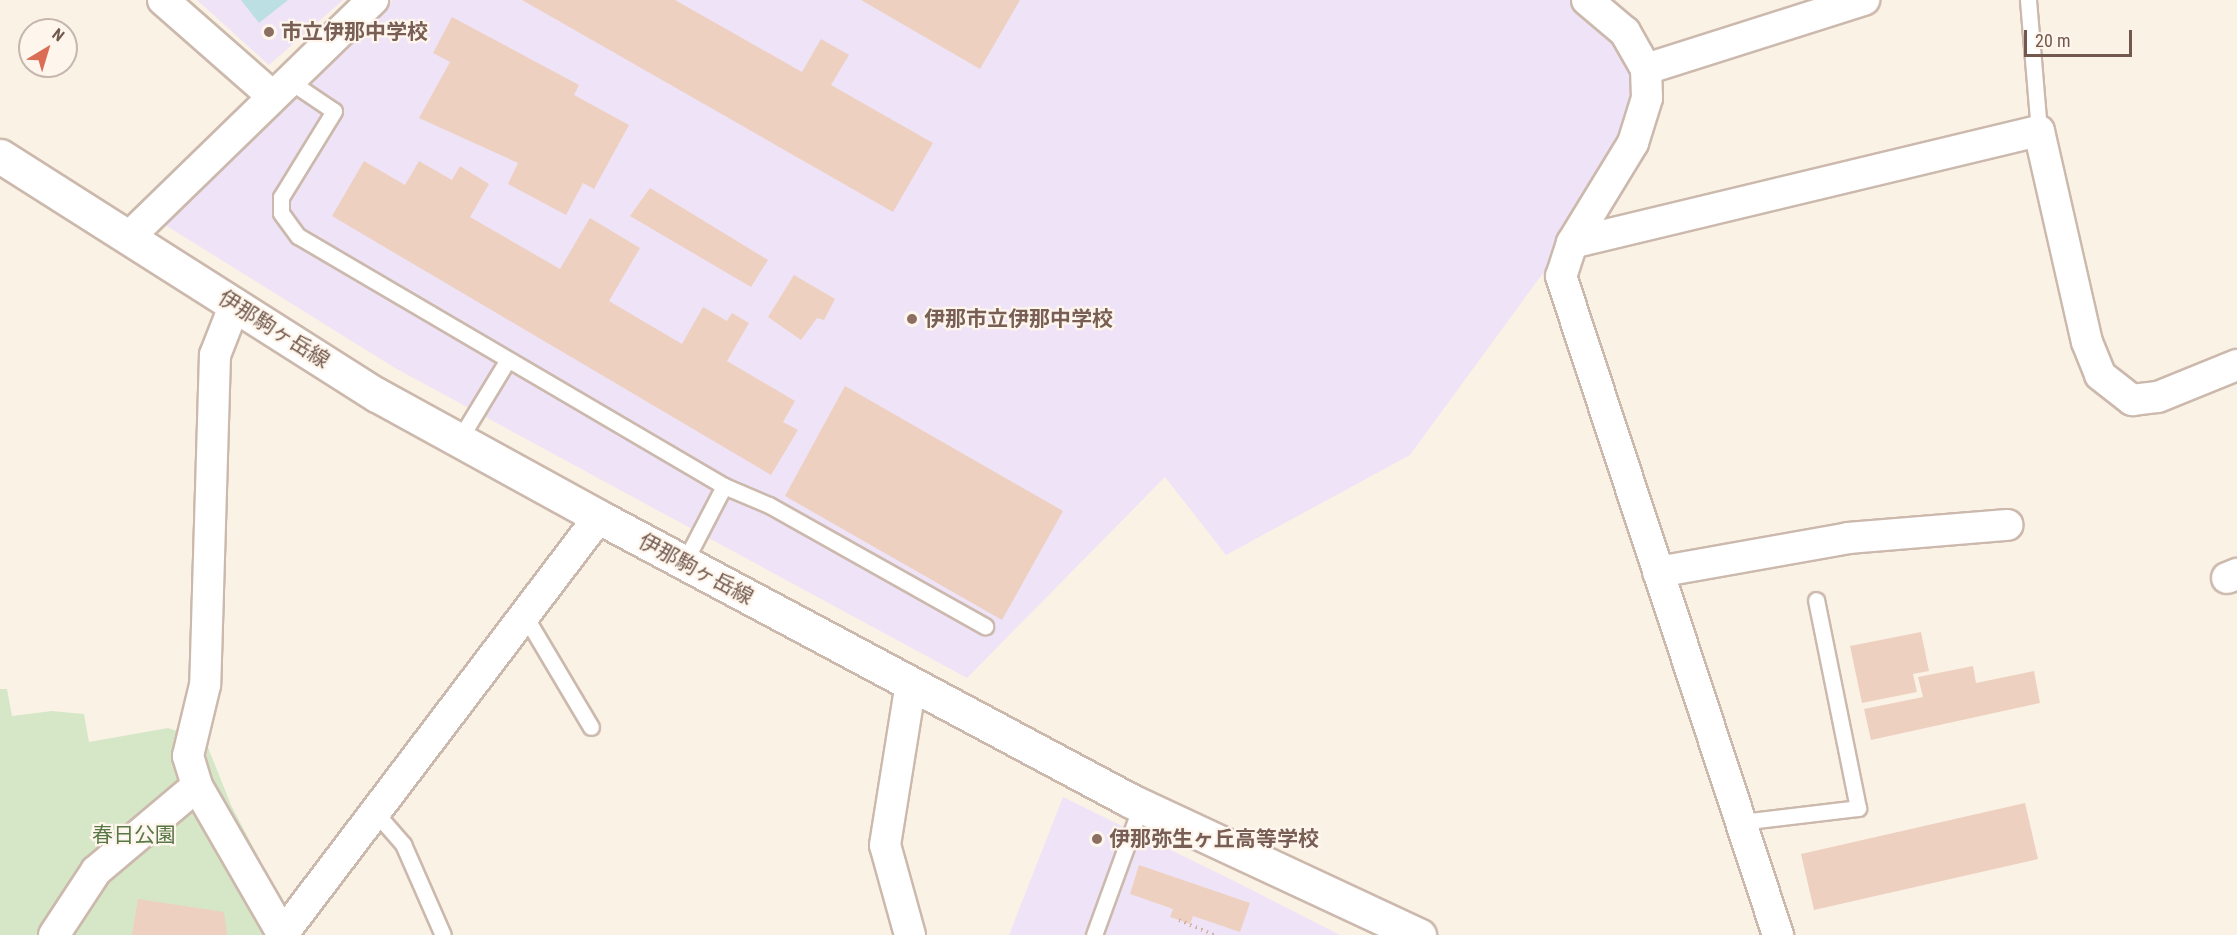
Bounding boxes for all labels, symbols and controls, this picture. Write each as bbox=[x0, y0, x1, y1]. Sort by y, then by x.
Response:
north arrow bbox=[18, 18, 78, 78]
scale bar bbox=[2027, 18, 2135, 56]
place label: 市立伊那中学校 bbox=[281, 19, 428, 45]
text: N bbox=[48, 24, 68, 45]
marker: 市立伊那中学校 bbox=[262, 25, 276, 39]
text: 20 m bbox=[2035, 30, 2070, 51]
street label: 伊那駒ヶ岳線 bbox=[214, 285, 334, 373]
place label: 伊那市立伊那中学校 bbox=[924, 306, 1113, 332]
marker: 伊那市立伊那中学校 bbox=[905, 312, 919, 326]
street label: 伊那駒ヶ岳線 bbox=[634, 528, 758, 610]
park label: 春日公園 bbox=[92, 822, 176, 848]
place label: 伊那弥生ヶ丘高等学校 bbox=[1109, 826, 1319, 852]
marker: 伊那弥生ヶ丘高等学校 bbox=[1090, 832, 1104, 846]

